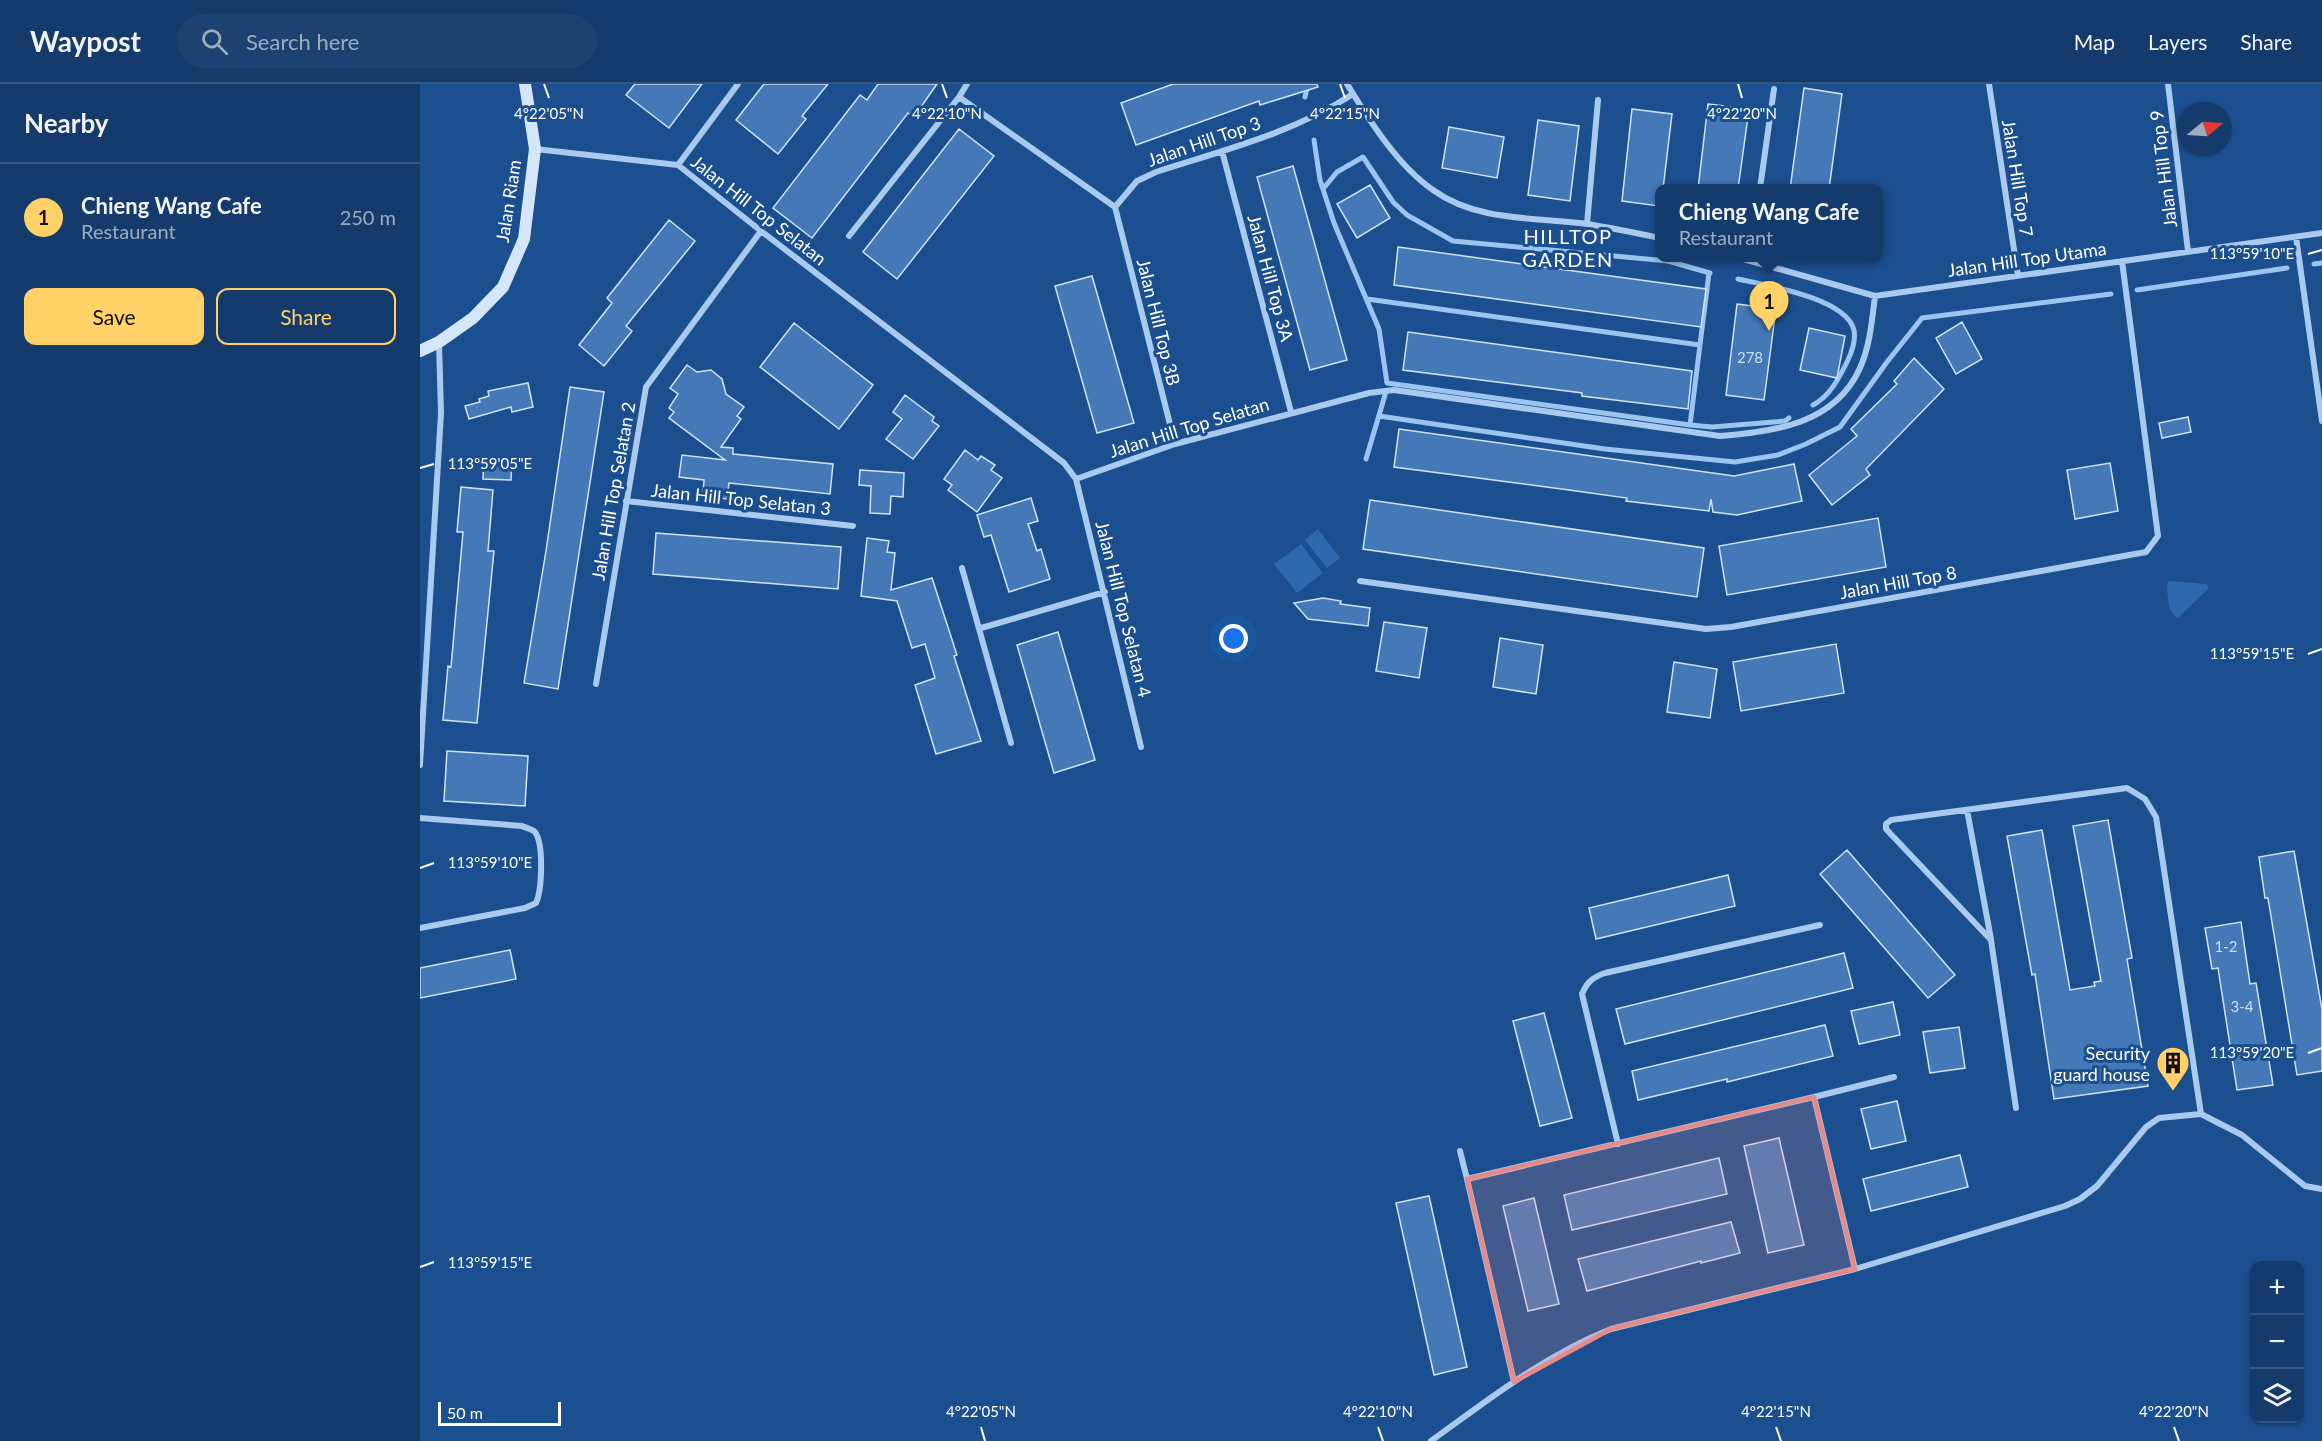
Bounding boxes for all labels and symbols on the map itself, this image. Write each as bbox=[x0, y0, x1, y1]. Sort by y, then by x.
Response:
north arrow bbox=[2178, 102, 2232, 156]
text: 4°22'05"N bbox=[514, 104, 584, 122]
text: 4°22'10"N bbox=[912, 104, 982, 122]
text: 4°22'15"N bbox=[1310, 104, 1380, 122]
text: 4°22'20"N bbox=[1707, 104, 1777, 122]
street label: Jalan Hill Top 9 bbox=[2145, 109, 2181, 229]
street label: Jalan Hill Top 3 bbox=[1144, 111, 1264, 171]
street label: Jalan Hill Top 7 bbox=[1998, 118, 2038, 238]
street label: Jalan Hill Top Selatan bbox=[687, 150, 831, 270]
street label: Jalan Riam bbox=[491, 158, 525, 244]
street label: Jalan Hill Top 3A bbox=[1243, 212, 1299, 345]
district label: HILLTOP GARDEN bbox=[1522, 224, 1614, 271]
street label: Jalan Hill Top Utama bbox=[1946, 237, 2108, 281]
text: 113°59'10"E bbox=[2210, 244, 2294, 262]
street label: Jalan Hill Top 3B bbox=[1133, 256, 1185, 388]
pin: 1 bbox=[1750, 282, 1788, 331]
house number: 278 bbox=[1737, 348, 1763, 366]
street label: Jalan Hill Top Selatan bbox=[1107, 392, 1271, 462]
street label: Jalan Hill Top Selatan 2 bbox=[586, 400, 640, 582]
text: 113°59'05"E bbox=[448, 454, 532, 472]
street label: Jalan Hill Top Selatan 3 bbox=[650, 479, 832, 519]
street label: Jalan Hill Top Selatan 4 bbox=[1091, 519, 1157, 699]
street label: Jalan Hill Top 8 bbox=[1838, 561, 1958, 603]
your location bbox=[1219, 624, 1248, 653]
text: 113°59'15"E bbox=[2210, 644, 2294, 662]
text: 113°59'10"E bbox=[448, 853, 532, 871]
house number: 1-2 bbox=[2215, 937, 2237, 955]
house number: 3-4 bbox=[2231, 997, 2254, 1015]
place label: Security guard house bbox=[2053, 1042, 2151, 1085]
text: 113°59'20"E bbox=[2210, 1043, 2294, 1061]
building icon: Security guard house bbox=[2155, 1045, 2191, 1092]
text: 113°59'15"E bbox=[448, 1253, 532, 1271]
scale bar bbox=[438, 1399, 561, 1426]
text: 4°22'05"N bbox=[946, 1402, 1016, 1420]
text: 4°22'10"N bbox=[1343, 1402, 1413, 1420]
text: 4°22'15"N bbox=[1741, 1402, 1811, 1420]
text: 4°22'20"N bbox=[2139, 1402, 2209, 1420]

